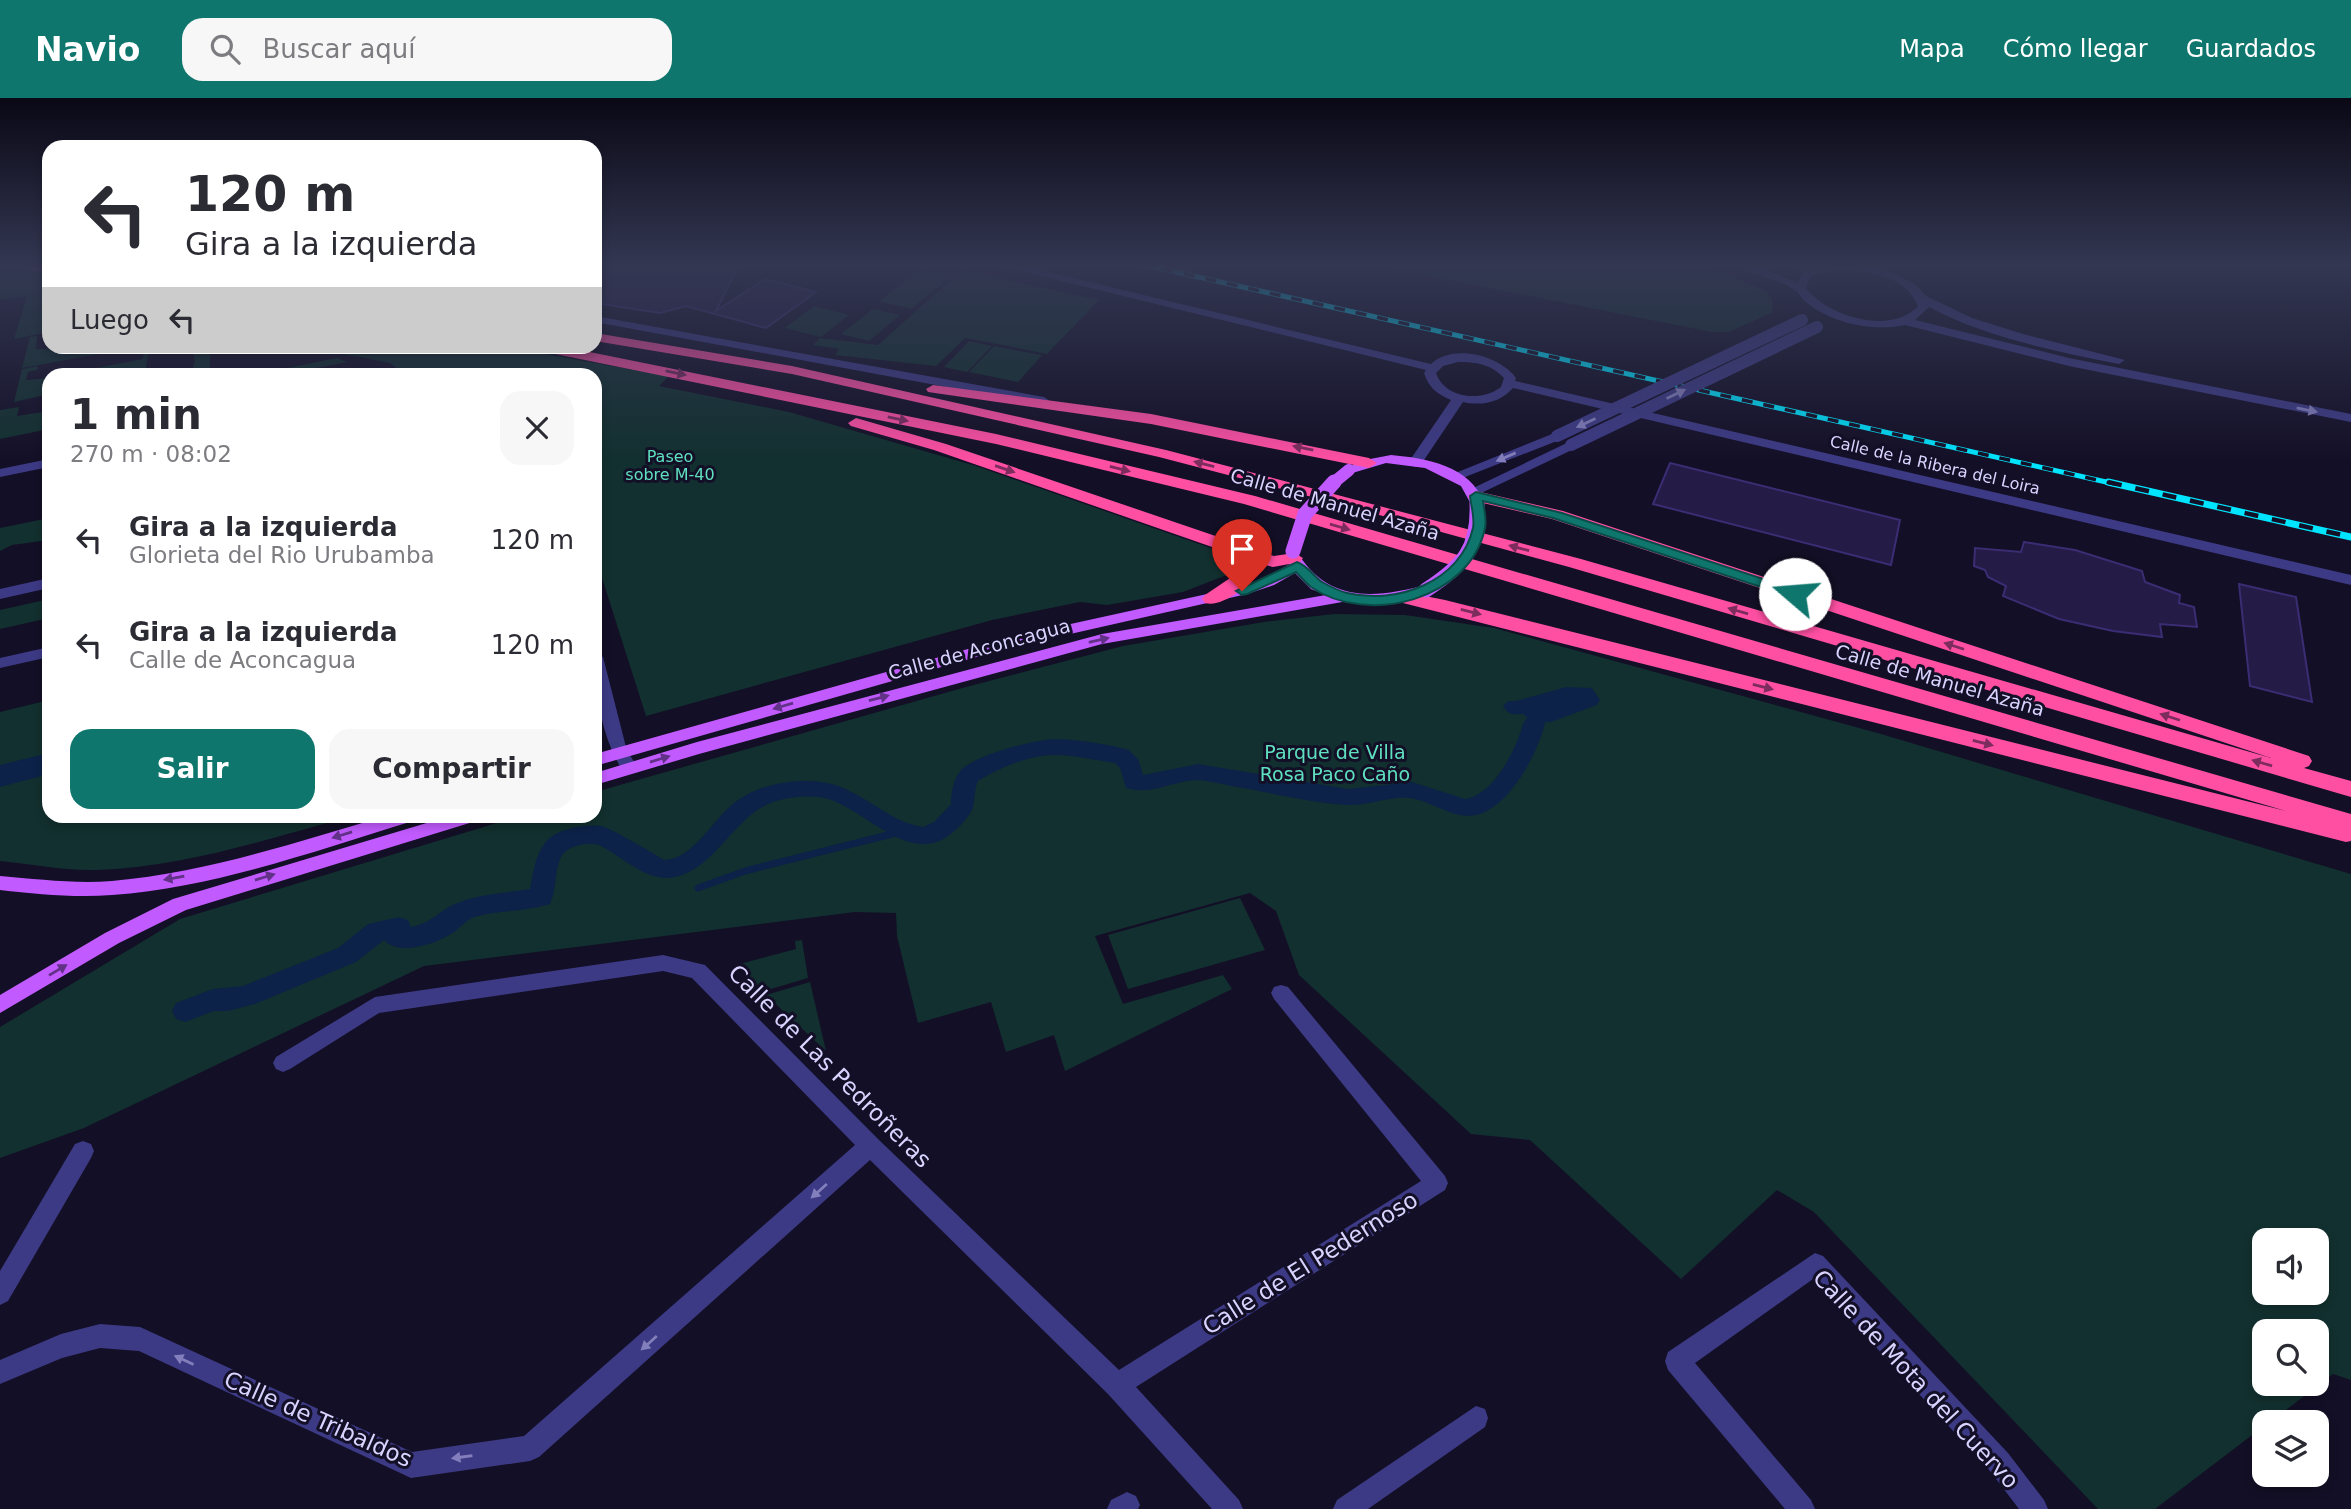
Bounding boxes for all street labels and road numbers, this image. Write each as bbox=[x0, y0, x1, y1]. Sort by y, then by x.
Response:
street label: Calle de la Ribera del Loira bbox=[1828, 432, 2042, 498]
street label: Calle de Manuel Azaña bbox=[1228, 464, 1442, 544]
street label: Calle de Aconcagua bbox=[886, 614, 1072, 684]
street label: Calle de Manuel Azaña bbox=[1833, 640, 2047, 720]
street label: Calle de Las Pedroñeras bbox=[723, 959, 937, 1173]
street label: Calle de El Pedernoso bbox=[1198, 1186, 1422, 1340]
street label: Calle de Mota del Cuervo bbox=[1808, 1264, 2024, 1494]
street label: Calle de Tribaldos bbox=[220, 1366, 416, 1472]

